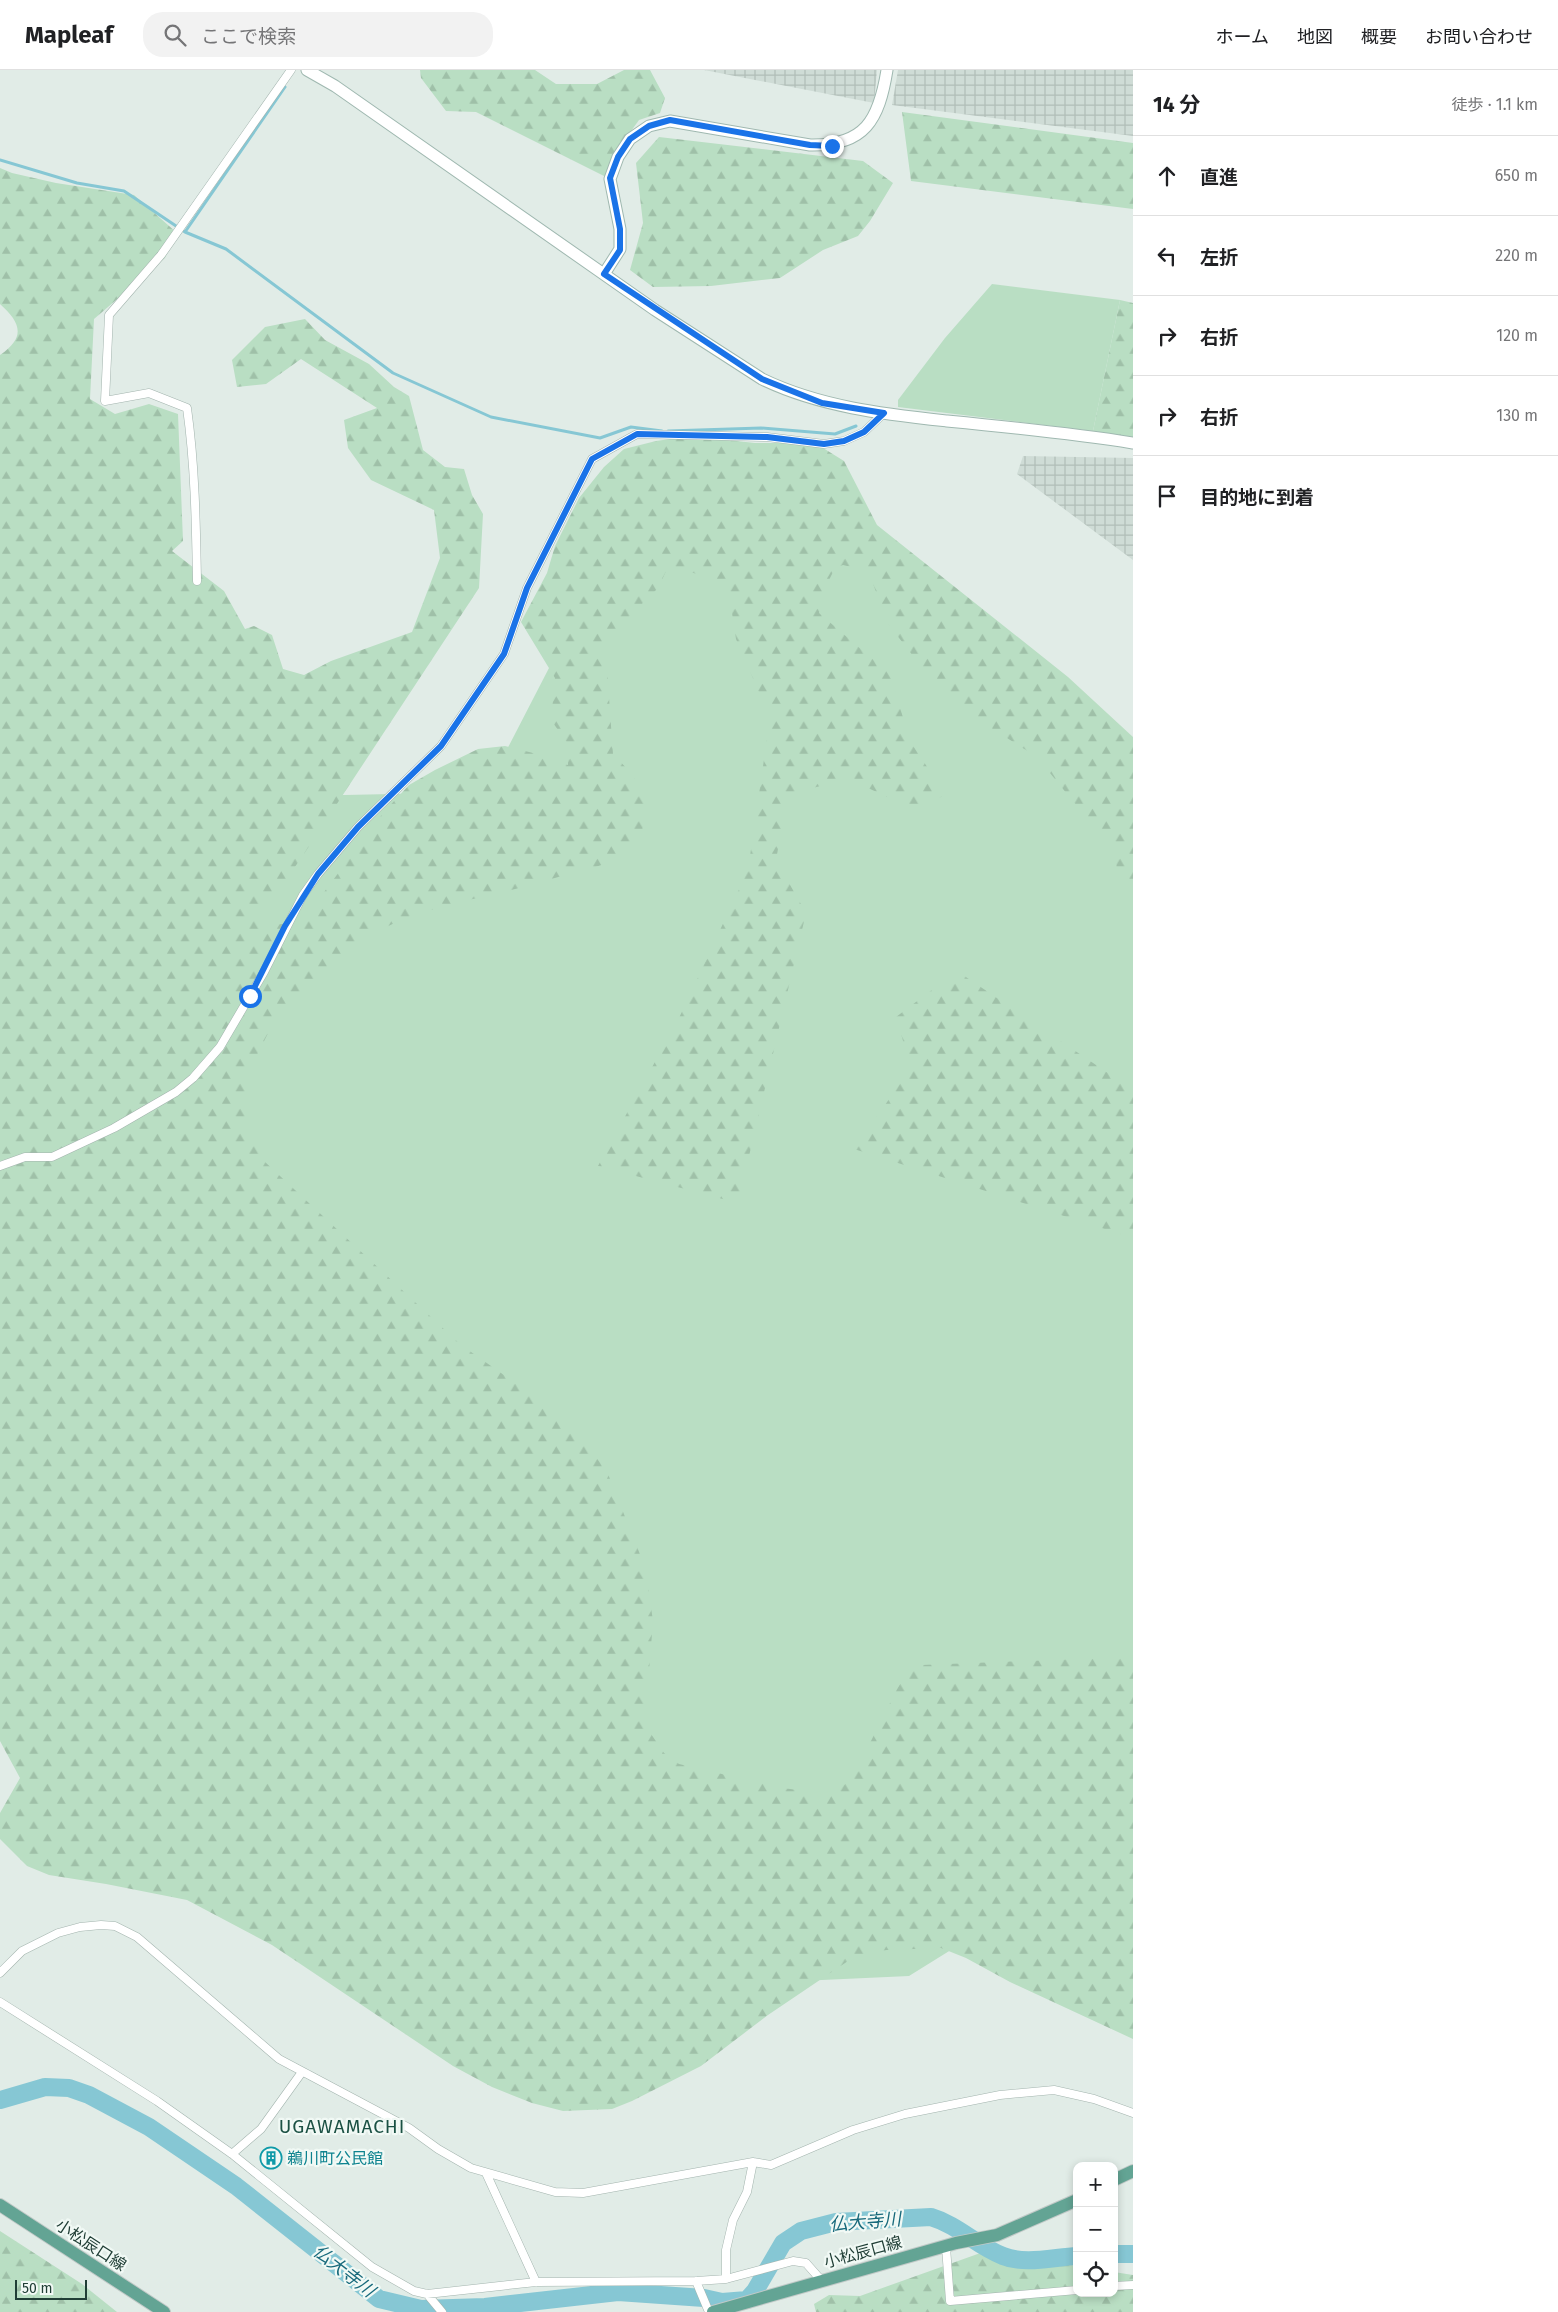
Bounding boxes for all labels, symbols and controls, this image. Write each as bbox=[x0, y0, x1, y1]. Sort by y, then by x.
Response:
search box bbox=[143, 12, 493, 57]
text: Mapleaf bbox=[25, 21, 113, 49]
icon: search bbox=[161, 21, 189, 49]
text: ここで検索 bbox=[201, 25, 296, 48]
text: ホーム bbox=[1216, 26, 1269, 48]
text: 地図 bbox=[1297, 26, 1333, 48]
text: 概要 bbox=[1361, 26, 1397, 48]
text: お問い合わせ bbox=[1425, 26, 1533, 48]
text: 14 分 bbox=[1153, 92, 1201, 118]
text: 徒歩 · 1.1 km bbox=[1451, 95, 1538, 114]
route end bbox=[821, 135, 844, 158]
icon: ahead bbox=[1153, 162, 1181, 190]
text: 直進 bbox=[1200, 166, 1238, 189]
text: 650 m bbox=[1495, 166, 1538, 185]
icon: left bbox=[1153, 242, 1181, 270]
text: 左折 bbox=[1200, 246, 1238, 269]
text: 220 m bbox=[1495, 246, 1538, 265]
icon: right bbox=[1153, 322, 1181, 350]
text: 右折 bbox=[1200, 326, 1238, 349]
text: 120 m bbox=[1496, 326, 1538, 345]
icon: right bbox=[1153, 402, 1181, 430]
text: 右折 bbox=[1200, 406, 1238, 429]
text: 130 m bbox=[1496, 406, 1538, 425]
icon: arrive bbox=[1153, 482, 1181, 510]
text: 目的地に到着 bbox=[1200, 486, 1314, 509]
route start bbox=[239, 985, 262, 1008]
district label: UGAWAMACHI bbox=[279, 2115, 405, 2138]
building icon: 鵜川町公民館 bbox=[259, 2146, 283, 2170]
place label: 鵜川町公民館 bbox=[287, 2149, 383, 2168]
map controls bbox=[1073, 2162, 1118, 2297]
button: + bbox=[1073, 2162, 1118, 2207]
button: − bbox=[1073, 2207, 1118, 2252]
water label: 仏大寺川 bbox=[828, 2208, 904, 2236]
street label: 小松辰口線 bbox=[52, 2215, 130, 2275]
street label: 小松辰口線 bbox=[822, 2232, 904, 2272]
water label: 仏大寺川 bbox=[309, 2240, 381, 2303]
button: locate bbox=[1073, 2252, 1118, 2297]
scale bar bbox=[15, 2277, 88, 2300]
text: 50 m bbox=[22, 2280, 53, 2297]

